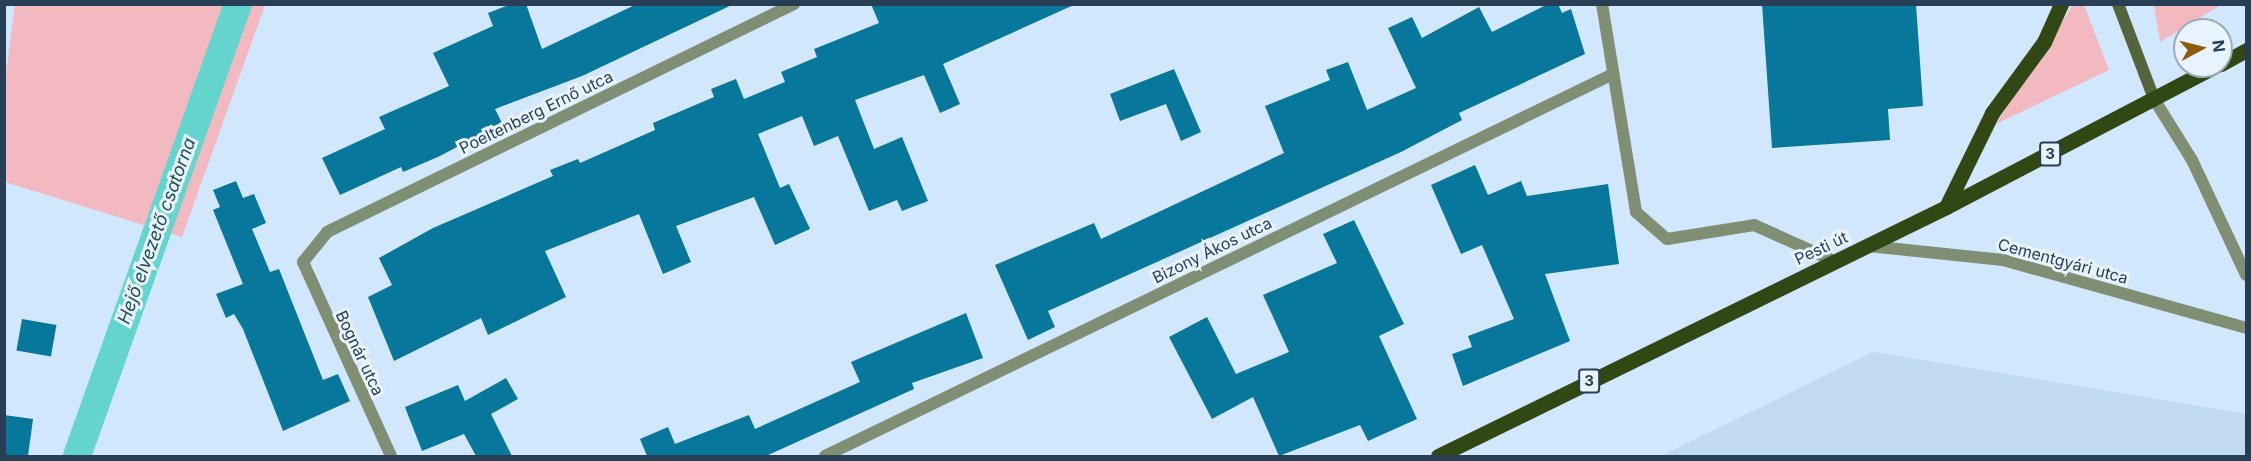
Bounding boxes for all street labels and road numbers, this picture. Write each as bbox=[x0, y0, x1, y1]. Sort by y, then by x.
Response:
street label: Poeltenberg Ernő utca bbox=[456, 66, 616, 158]
road number: 3 bbox=[2038, 142, 2062, 166]
street label: Bizony Ákos utca bbox=[1149, 213, 1275, 287]
street label: Pesti út bbox=[1791, 227, 1851, 269]
street label: Cementgyári utca bbox=[1996, 234, 2130, 288]
street label: Bognár utca bbox=[332, 307, 388, 399]
road number: 3 bbox=[1577, 369, 1601, 393]

